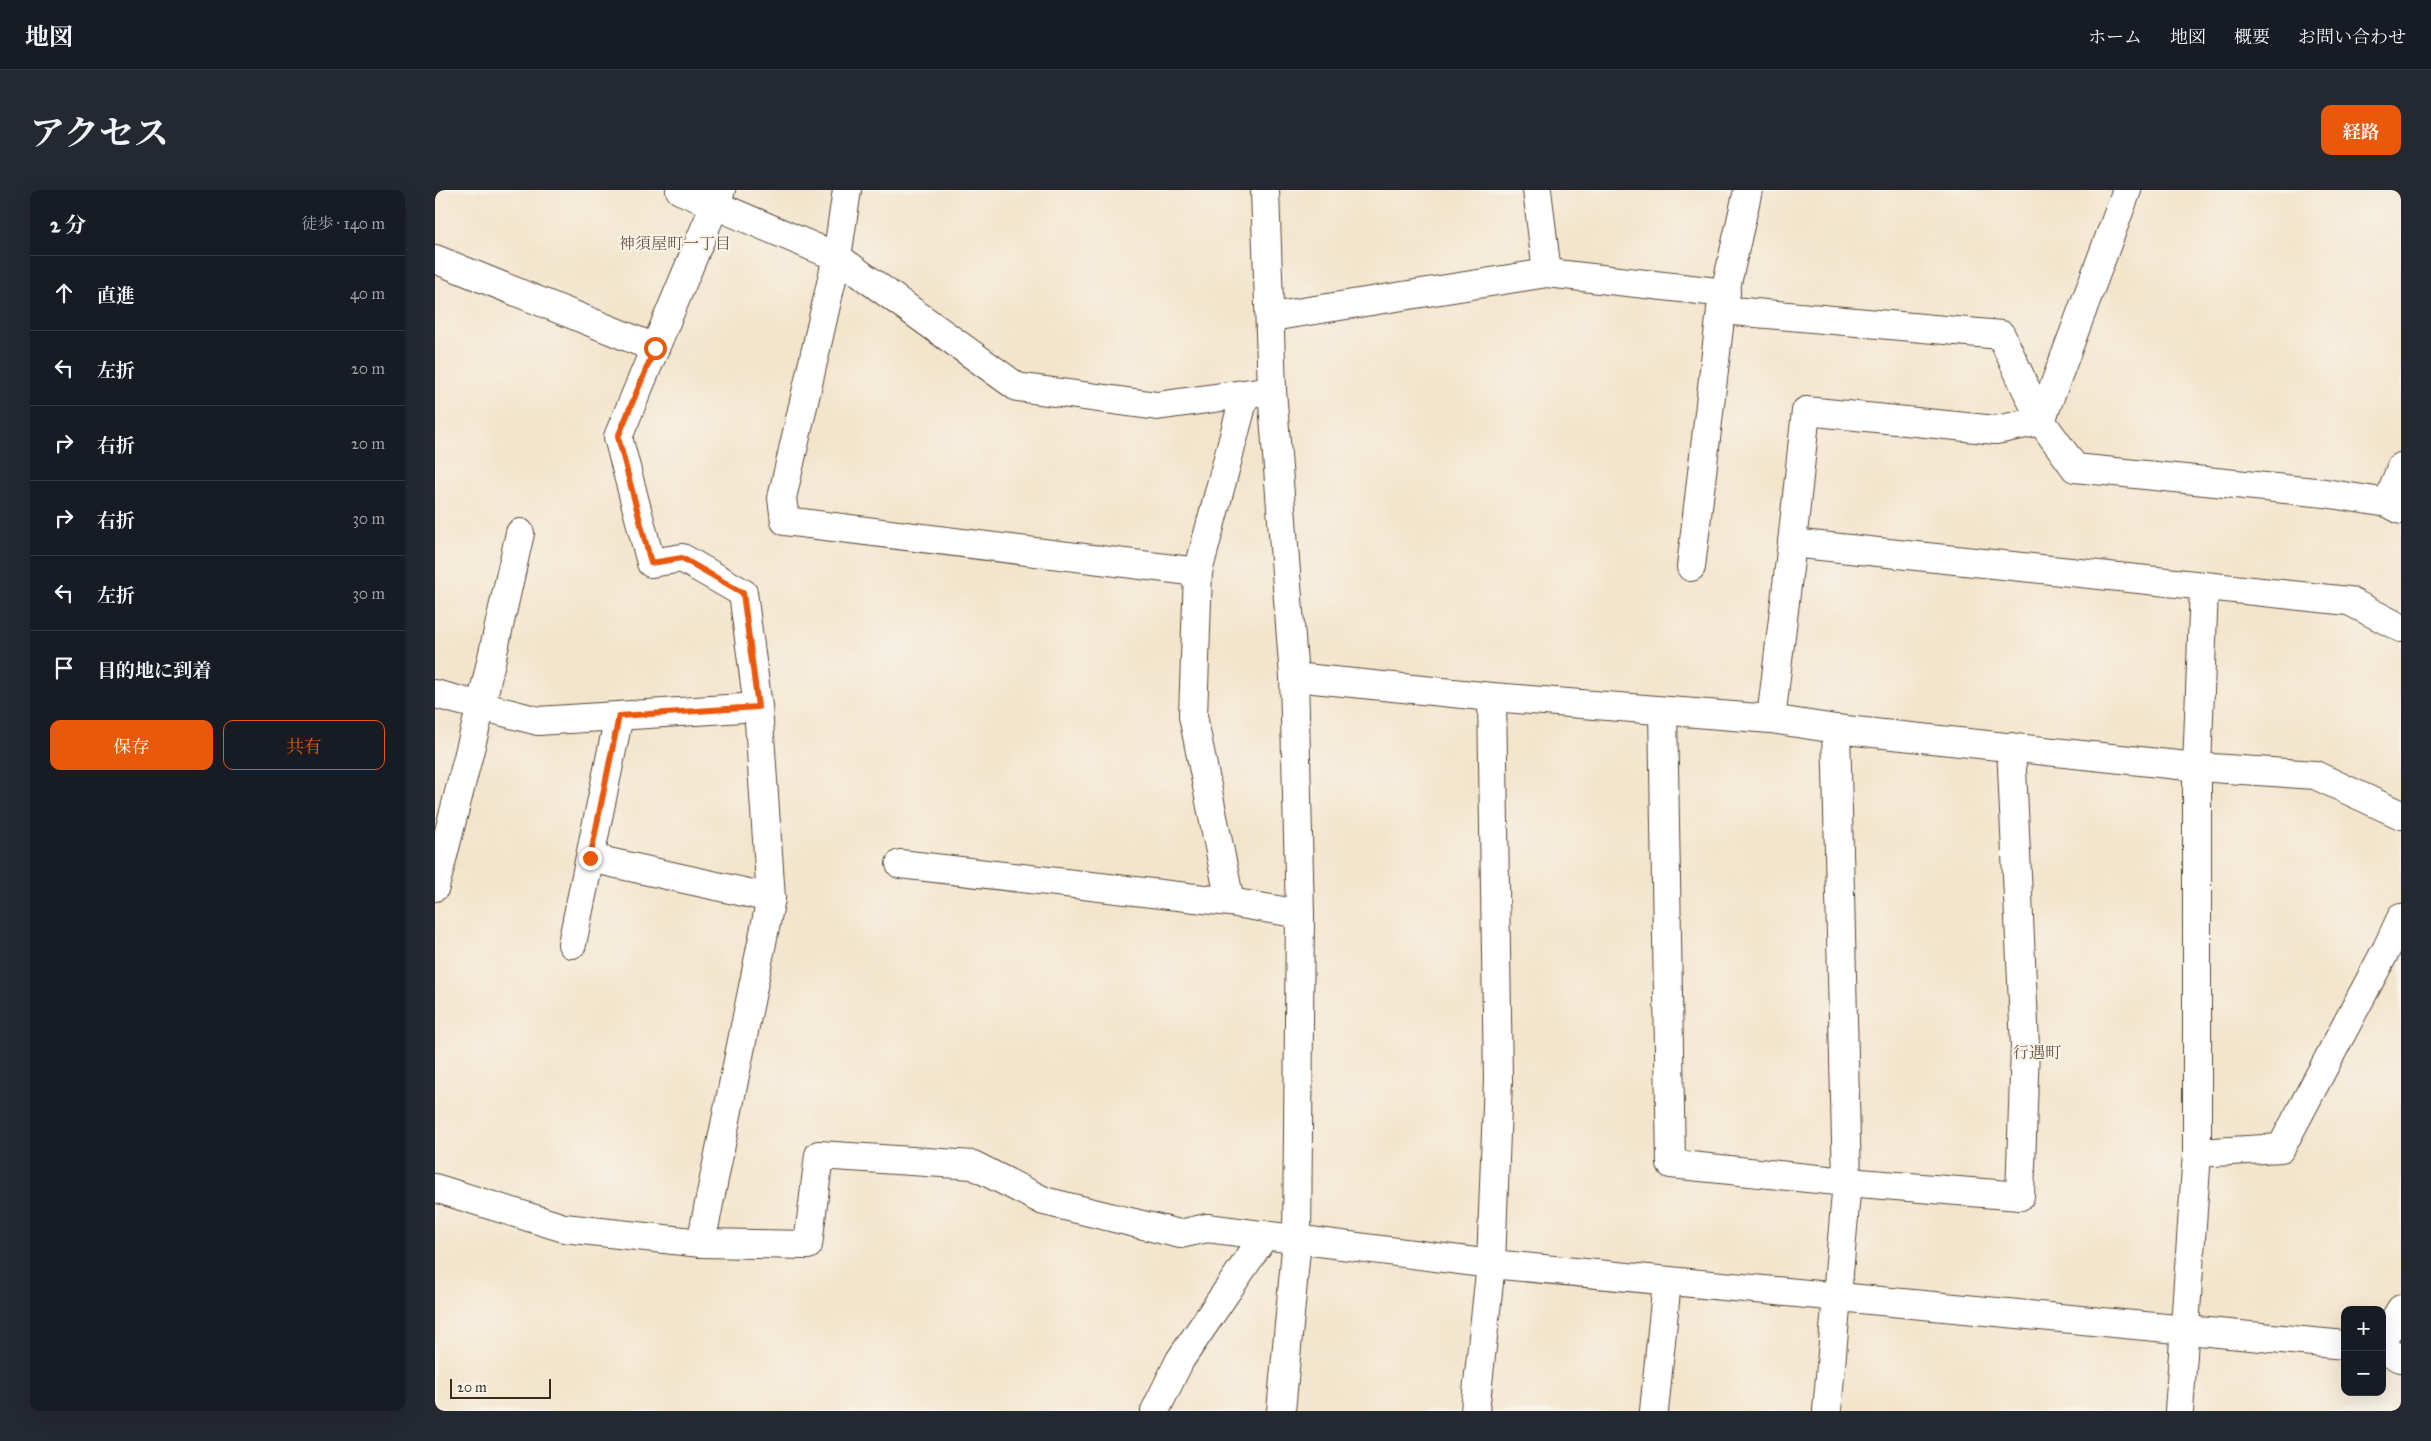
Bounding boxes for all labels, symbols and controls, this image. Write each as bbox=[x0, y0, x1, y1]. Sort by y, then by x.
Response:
text: 地図 bbox=[25, 22, 73, 52]
text: ホーム bbox=[2088, 26, 2142, 48]
text: 地図 bbox=[2170, 26, 2206, 48]
text: 概要 bbox=[2234, 26, 2270, 48]
text: お問い合わせ bbox=[2298, 26, 2406, 48]
button: 経路 bbox=[2321, 105, 2401, 155]
text: アクセス bbox=[30, 112, 169, 155]
text: 2 分 bbox=[50, 212, 86, 238]
text: 徒歩 · 140 m bbox=[301, 214, 385, 233]
district label: 神須屋町一丁目 bbox=[619, 234, 731, 253]
icon: ahead bbox=[50, 279, 78, 307]
text: 直進 bbox=[97, 284, 135, 307]
text: 40 m bbox=[350, 284, 385, 303]
route start bbox=[644, 337, 667, 360]
icon: left bbox=[50, 354, 78, 382]
text: 左折 bbox=[97, 359, 135, 382]
text: 20 m bbox=[351, 359, 385, 378]
icon: right bbox=[50, 429, 78, 457]
text: 右折 bbox=[97, 434, 135, 457]
text: 20 m bbox=[351, 434, 385, 453]
icon: right bbox=[50, 504, 78, 532]
text: 右折 bbox=[97, 509, 135, 532]
text: 30 m bbox=[352, 509, 385, 528]
icon: left bbox=[50, 579, 78, 607]
text: 左折 bbox=[97, 584, 135, 607]
text: 30 m bbox=[352, 584, 385, 603]
icon: arrive bbox=[50, 654, 78, 682]
text: 目的地に到着 bbox=[97, 659, 211, 682]
button: 保存 bbox=[50, 720, 213, 770]
button: 共有 bbox=[223, 720, 385, 770]
route end bbox=[579, 847, 602, 870]
district label: 行遇町 bbox=[2013, 1043, 2061, 1062]
map controls bbox=[2341, 1306, 2386, 1396]
button: + bbox=[2341, 1306, 2386, 1351]
button: − bbox=[2341, 1351, 2386, 1396]
scale bar bbox=[450, 1376, 551, 1399]
text: 20 m bbox=[457, 1379, 487, 1396]

